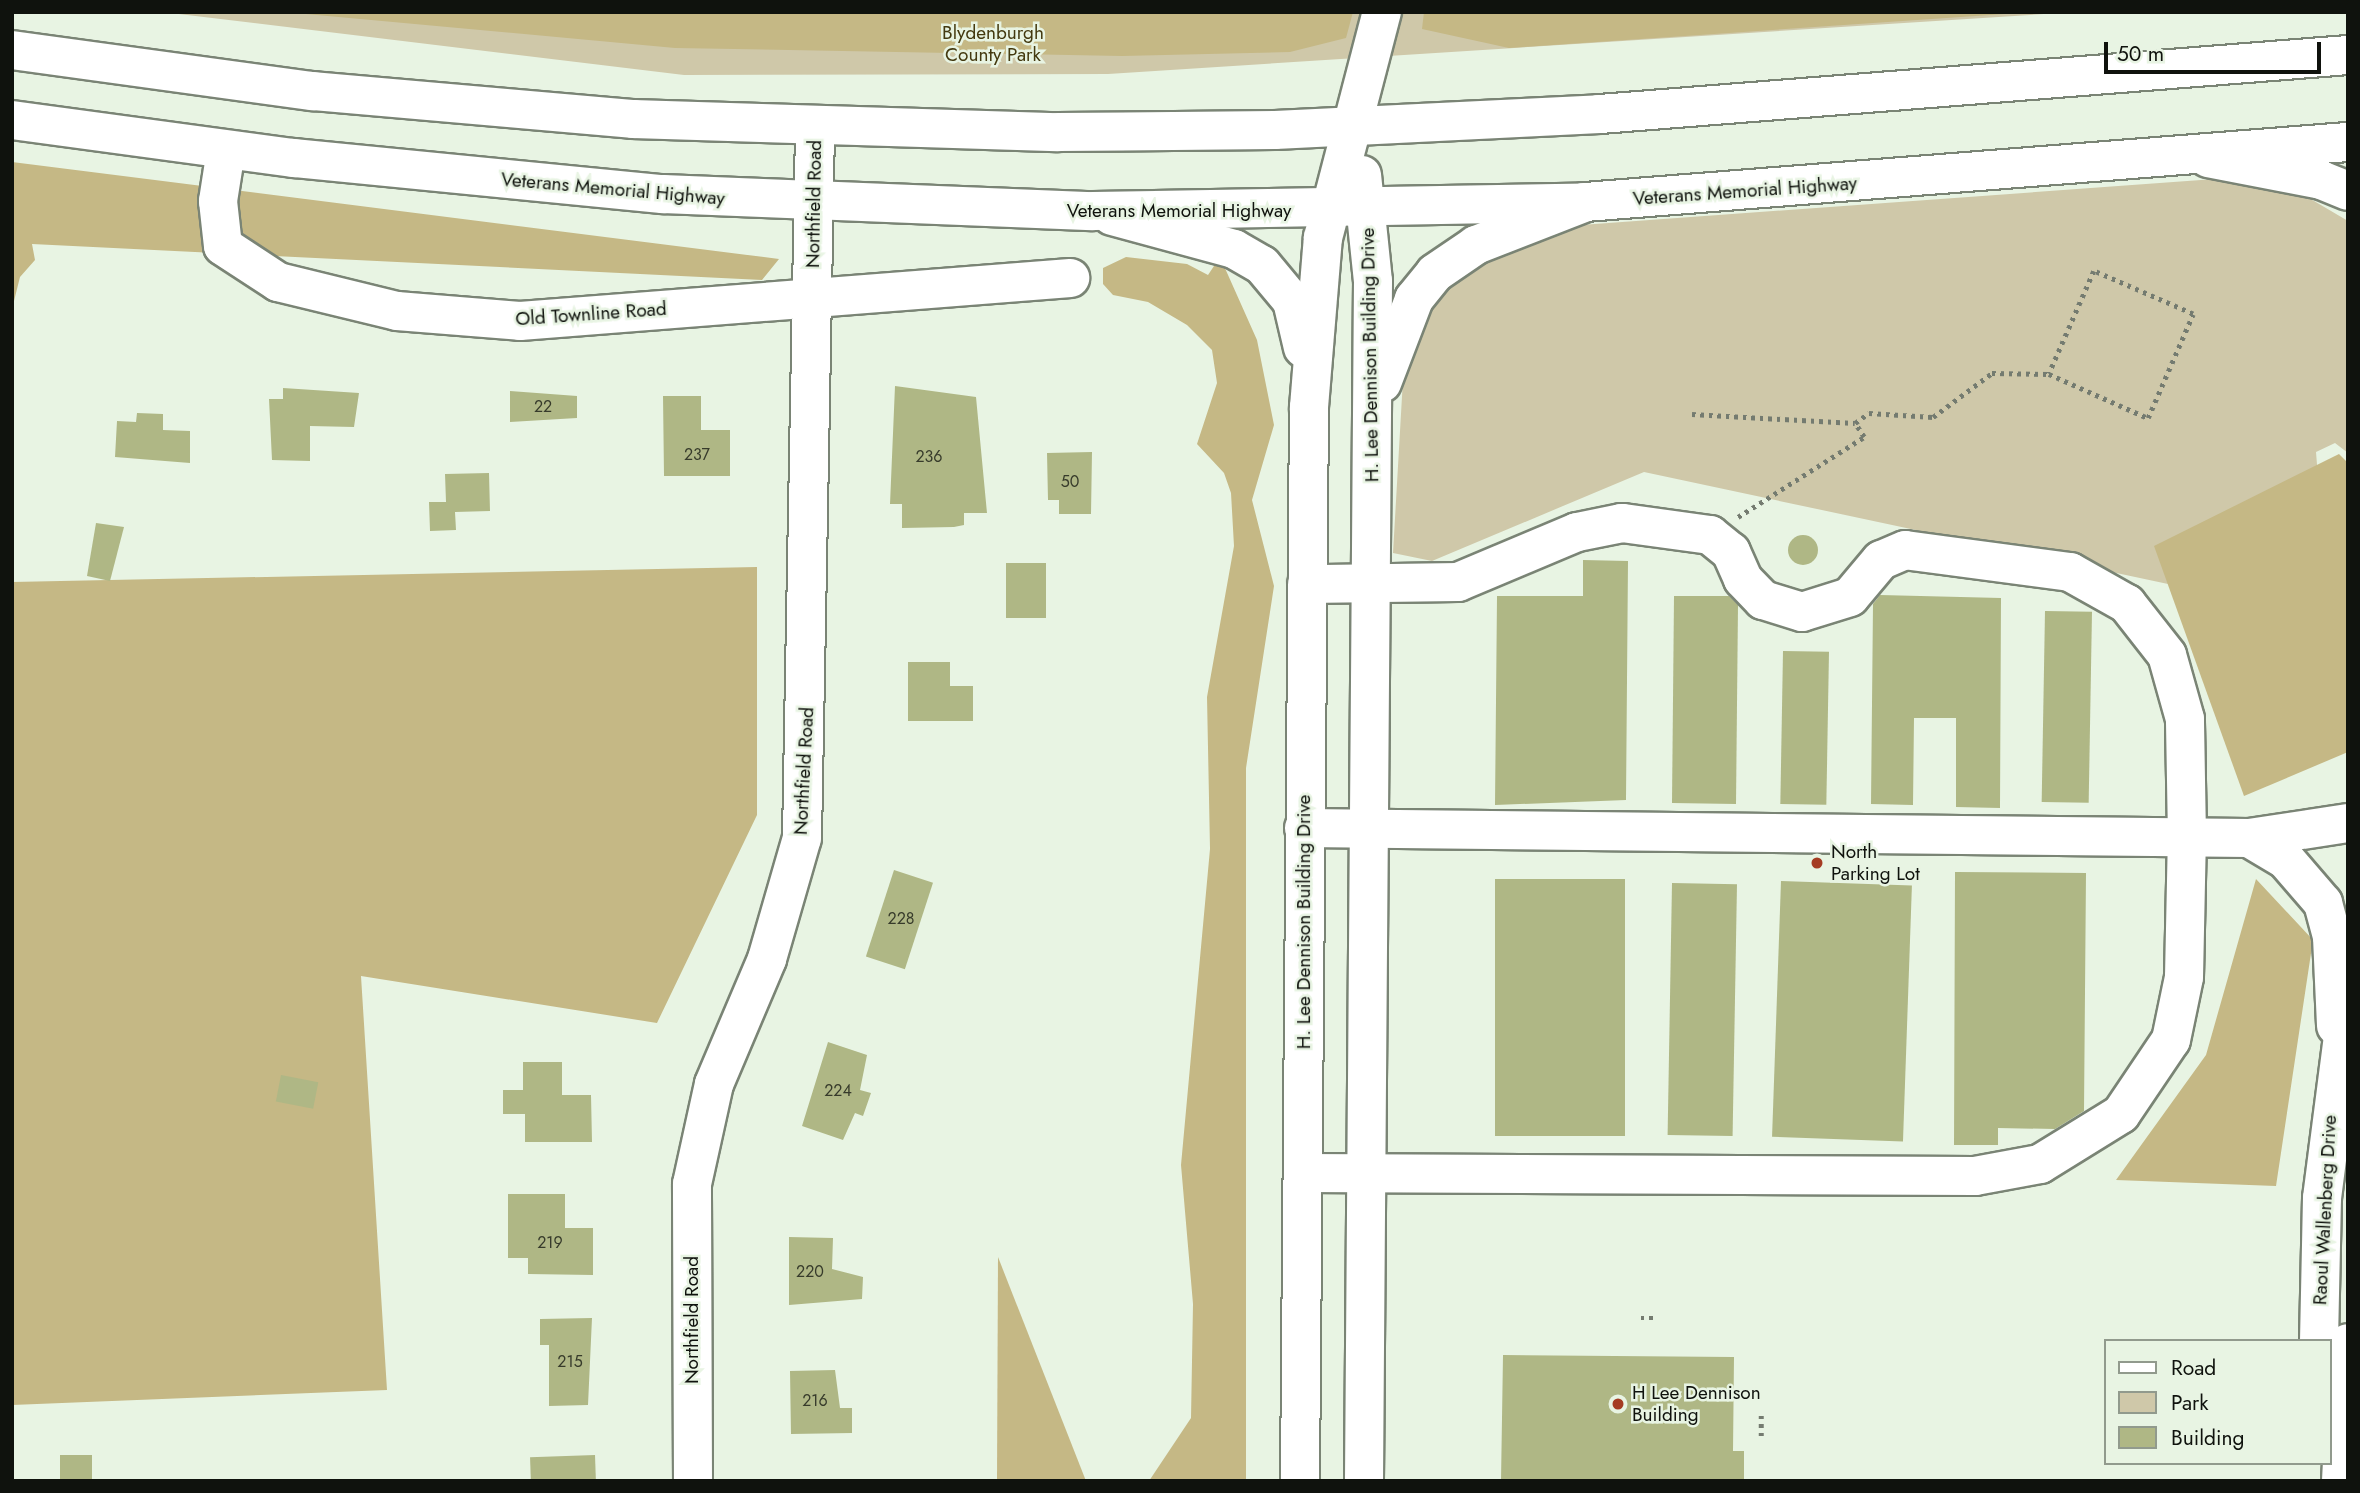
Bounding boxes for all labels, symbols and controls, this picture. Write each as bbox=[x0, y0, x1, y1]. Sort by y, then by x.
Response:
park label: Blydenburgh County Park bbox=[942, 22, 1044, 66]
scale bar bbox=[2108, 28, 2325, 72]
text: 50 m bbox=[2117, 39, 2164, 69]
street label: Northfield Road bbox=[801, 140, 827, 268]
street label: Veterans Memorial Highway bbox=[500, 168, 726, 210]
street label: Veterans Memorial Highway bbox=[1632, 172, 1858, 210]
street label: Veterans Memorial Highway bbox=[1067, 200, 1291, 222]
street label: H. Lee Dennison Building Drive bbox=[1356, 228, 1384, 482]
street label: Old Townline Road bbox=[515, 297, 667, 331]
house number: 22 bbox=[534, 397, 552, 417]
house number: 237 bbox=[684, 445, 710, 465]
house number: 236 bbox=[915, 447, 943, 467]
house number: 50 bbox=[1061, 472, 1079, 492]
street label: Northfield Road bbox=[789, 706, 819, 836]
street label: H. Lee Dennison Building Drive bbox=[1293, 795, 1315, 1049]
place label: North Parking Lot bbox=[1831, 841, 1920, 885]
marker: North Parking Lot bbox=[1809, 855, 1825, 871]
house number: 228 bbox=[888, 909, 914, 929]
house number: 224 bbox=[824, 1081, 852, 1101]
street label: Raoul Wallenberg Drive bbox=[2309, 1114, 2341, 1306]
house number: 219 bbox=[537, 1233, 563, 1253]
street label: Northfield Road bbox=[681, 1256, 703, 1384]
house number: 220 bbox=[796, 1262, 824, 1282]
legend bbox=[2104, 1339, 2332, 1465]
house number: 215 bbox=[557, 1352, 583, 1372]
text: Road bbox=[2171, 1353, 2216, 1383]
place label: H Lee Dennison Building bbox=[1632, 1382, 1761, 1426]
text: Park bbox=[2171, 1388, 2208, 1418]
house number: 216 bbox=[802, 1391, 828, 1411]
marker: H Lee Dennison Building bbox=[1610, 1396, 1626, 1412]
text: Building bbox=[2171, 1423, 2244, 1453]

